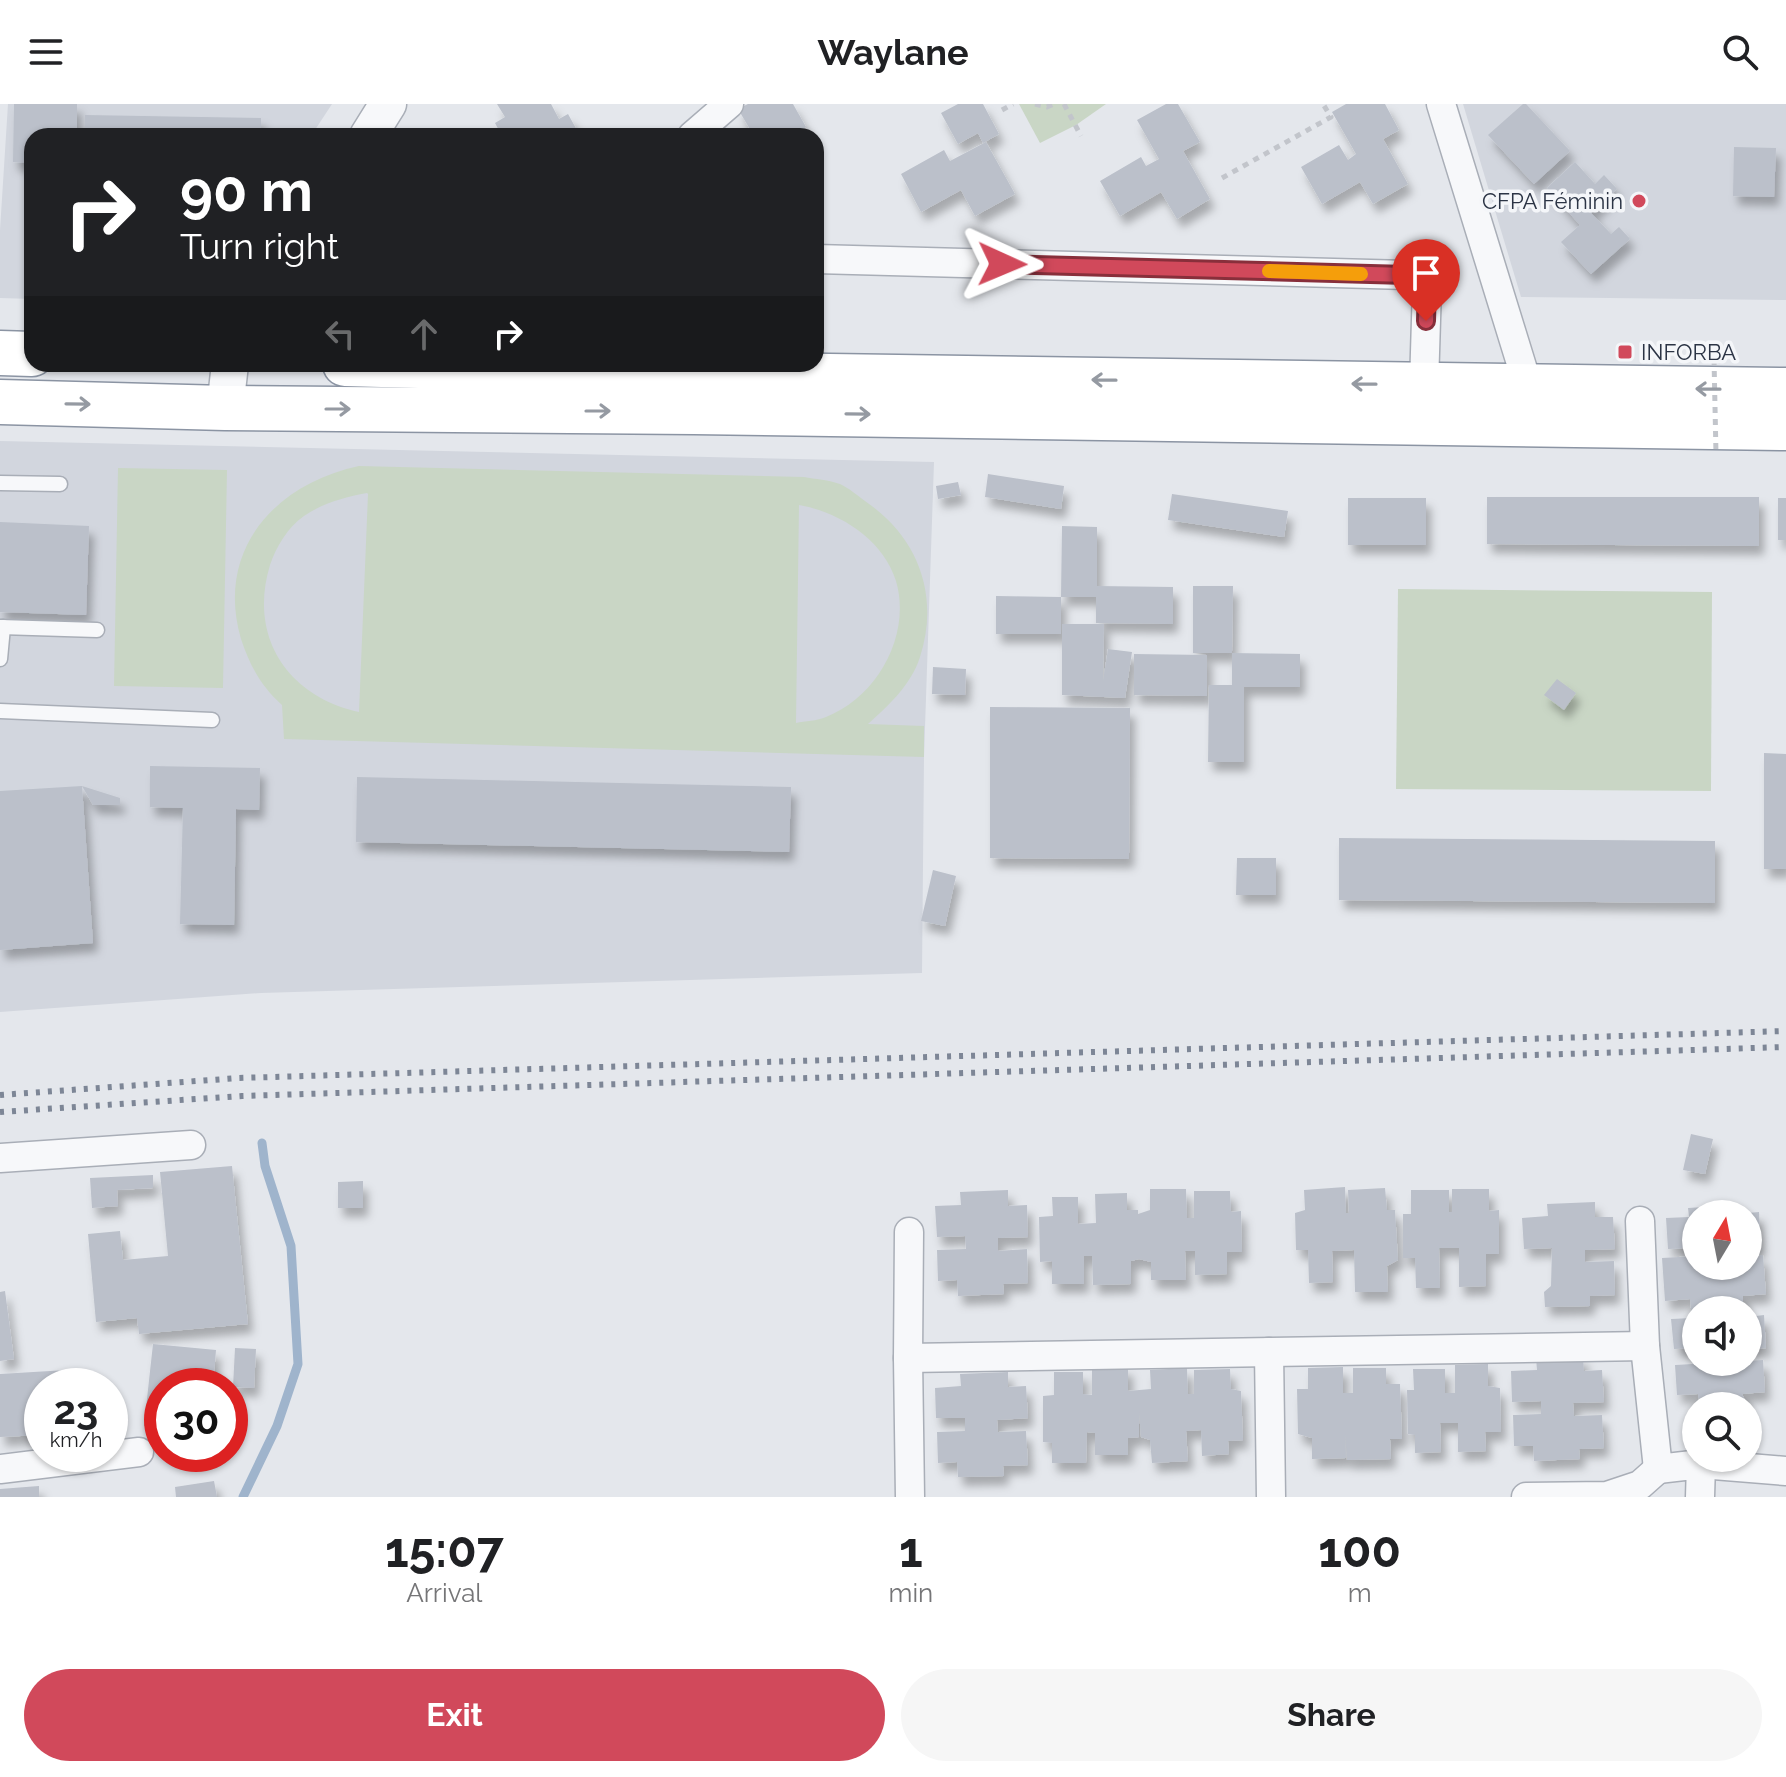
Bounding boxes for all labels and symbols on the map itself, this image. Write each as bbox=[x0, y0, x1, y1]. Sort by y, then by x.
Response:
place label: CFPA Féminin bbox=[1482, 188, 1623, 214]
marker: CFPA Féminin bbox=[1630, 192, 1648, 210]
position arrow bbox=[960, 222, 1044, 306]
pin bbox=[1392, 239, 1460, 321]
place label: INFORBA bbox=[1641, 339, 1736, 365]
marker: INFORBA bbox=[1616, 343, 1634, 361]
one-way arrow bbox=[1091, 372, 1118, 388]
one-way arrow bbox=[1351, 376, 1378, 392]
one-way arrow bbox=[1695, 381, 1722, 397]
one-way arrow bbox=[64, 396, 91, 412]
one-way arrow bbox=[324, 401, 351, 416]
one-way arrow bbox=[584, 403, 611, 419]
one-way arrow bbox=[844, 406, 871, 422]
north arrow bbox=[1682, 1200, 1762, 1280]
speed limit sign: 30 bbox=[144, 1368, 248, 1472]

